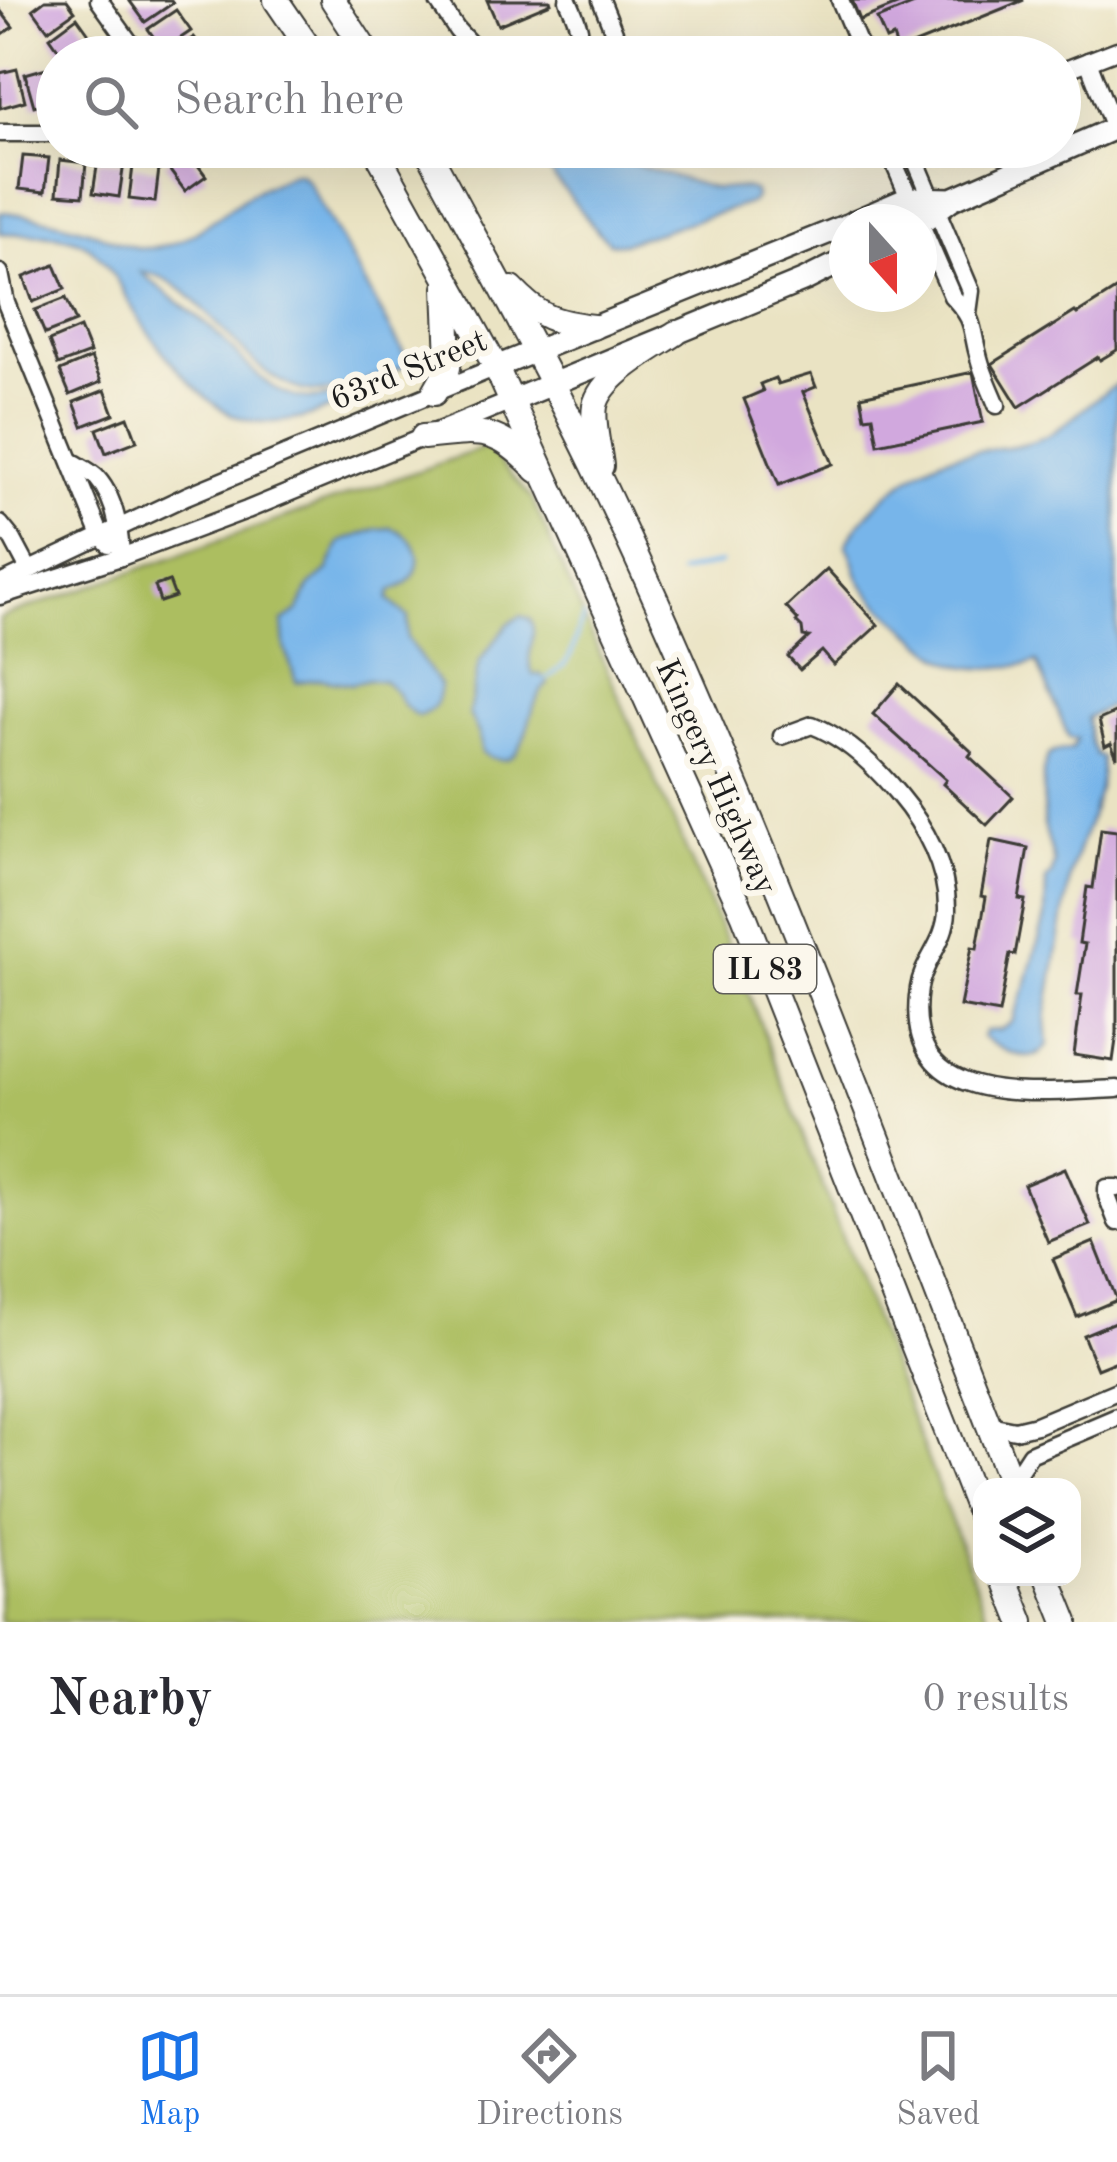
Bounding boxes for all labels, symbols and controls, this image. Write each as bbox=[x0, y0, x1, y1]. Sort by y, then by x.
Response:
search box bbox=[36, 36, 1081, 168]
icon: search bbox=[78, 69, 144, 135]
text: Search here bbox=[174, 79, 404, 124]
north arrow bbox=[829, 204, 937, 312]
street label: 63rd Street bbox=[326, 325, 492, 418]
street label: Kingery Highway bbox=[648, 655, 781, 900]
road number: IL 83 bbox=[714, 945, 816, 993]
map controls bbox=[973, 1478, 1081, 1586]
button: layers bbox=[973, 1478, 1081, 1586]
text: Nearby bbox=[48, 1675, 213, 1726]
text: 0 results bbox=[923, 1680, 1069, 1719]
tab: Map bbox=[137, 2023, 203, 2136]
tab: Directions bbox=[476, 2023, 623, 2136]
tab: Saved bbox=[896, 2023, 980, 2136]

